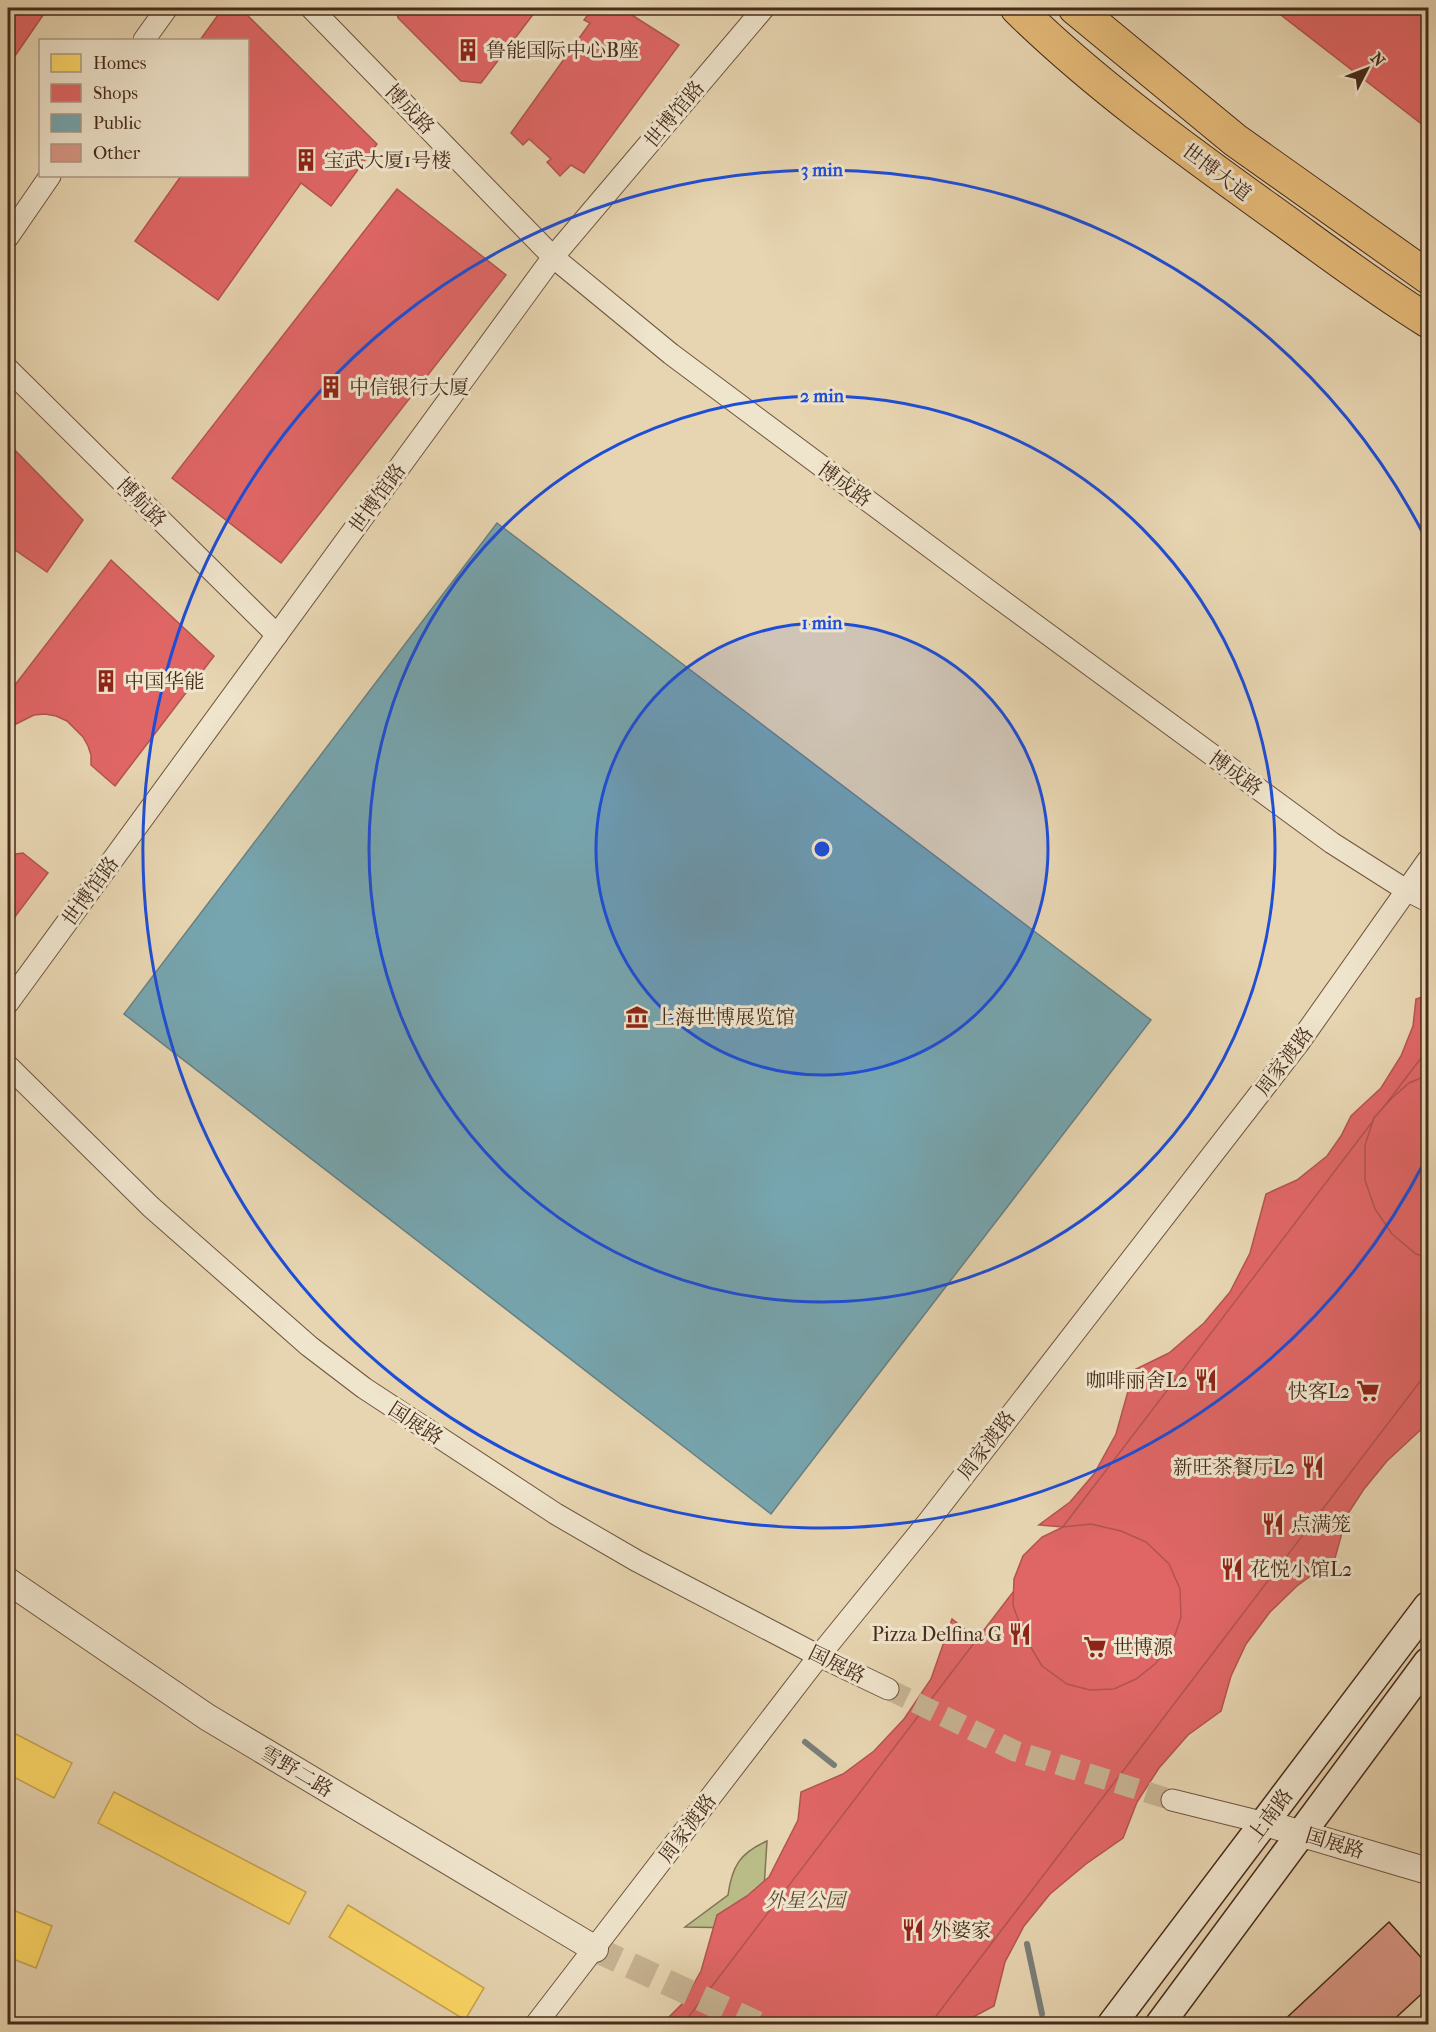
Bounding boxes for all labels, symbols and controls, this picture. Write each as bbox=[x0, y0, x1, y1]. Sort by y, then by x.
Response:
building icon: 鲁能国际中心B座 bbox=[455, 37, 481, 63]
legend bbox=[39, 39, 249, 177]
place label: 鲁能国际中心B座 bbox=[486, 39, 639, 62]
north arrow bbox=[1337, 39, 1397, 99]
text: N bbox=[1367, 48, 1389, 71]
text: Homes bbox=[93, 53, 147, 74]
street label: 世博馆路 bbox=[640, 76, 709, 152]
street label: 博成路 bbox=[381, 80, 439, 139]
text: Shops bbox=[93, 83, 138, 104]
text: Public bbox=[93, 113, 141, 134]
street label: 世博大道 bbox=[1178, 139, 1256, 206]
text: Other bbox=[93, 143, 141, 164]
building icon: 宝武大厦1号楼 bbox=[293, 147, 319, 173]
place label: 宝武大厦1号楼 bbox=[324, 149, 451, 172]
text: 3 min bbox=[801, 160, 844, 181]
building icon: 中信银行大厦 bbox=[318, 374, 344, 400]
place label: 中信银行大厦 bbox=[349, 376, 469, 399]
text: 2 min bbox=[800, 386, 844, 407]
street label: 博成路 bbox=[814, 457, 876, 511]
street label: 世博馆路 bbox=[345, 459, 410, 537]
street label: 博航路 bbox=[112, 473, 171, 532]
text: 1 min bbox=[801, 613, 843, 634]
building icon: 中国华能 bbox=[93, 668, 119, 694]
place label: 中国华能 bbox=[124, 670, 204, 693]
street label: 博成路 bbox=[1205, 746, 1267, 800]
centre of rings bbox=[812, 839, 832, 859]
street label: 世博馆路 bbox=[58, 852, 123, 930]
museum icon: 上海世博展览馆 bbox=[624, 1004, 650, 1030]
place label: 上海世博展览馆 bbox=[655, 1006, 795, 1029]
street label: 周家渡路 bbox=[1251, 1022, 1318, 1100]
restaurant icon: 咖啡丽舍L2 bbox=[1193, 1367, 1219, 1393]
place label: 咖啡丽舍L2 bbox=[1086, 1369, 1188, 1392]
supermarket icon: 快客L2 bbox=[1355, 1378, 1381, 1404]
place label: 快客L2 bbox=[1288, 1380, 1350, 1403]
street label: 国展路 bbox=[384, 1397, 447, 1449]
street label: 周家渡路 bbox=[953, 1406, 1020, 1484]
restaurant icon: 新旺茶餐厅L2 bbox=[1300, 1454, 1326, 1480]
place label: 新旺茶餐厅L2 bbox=[1173, 1456, 1295, 1479]
restaurant icon: 点满笼 bbox=[1260, 1511, 1286, 1537]
place label: 点满笼 bbox=[1291, 1513, 1351, 1536]
restaurant icon: 花悦小馆L2 bbox=[1219, 1556, 1245, 1582]
place label: 花悦小馆L2 bbox=[1250, 1558, 1352, 1581]
restaurant icon: Pizza Delfina G bbox=[1007, 1621, 1033, 1647]
place label: Pizza Delfina G bbox=[872, 1623, 1002, 1646]
supermarket icon: 世博源 bbox=[1082, 1634, 1108, 1660]
place label: 世博源 bbox=[1113, 1636, 1173, 1659]
street label: 国展路 bbox=[805, 1641, 869, 1688]
street label: 雪野二路 bbox=[257, 1741, 337, 1802]
street label: 上南路 bbox=[1243, 1784, 1298, 1846]
street label: 周家渡路 bbox=[654, 1789, 721, 1867]
street label: 国展路 bbox=[1303, 1824, 1367, 1863]
park label: 外星公园 bbox=[765, 1889, 848, 1912]
restaurant icon: 外婆家 bbox=[900, 1917, 926, 1943]
place label: 外婆家 bbox=[931, 1919, 991, 1942]

